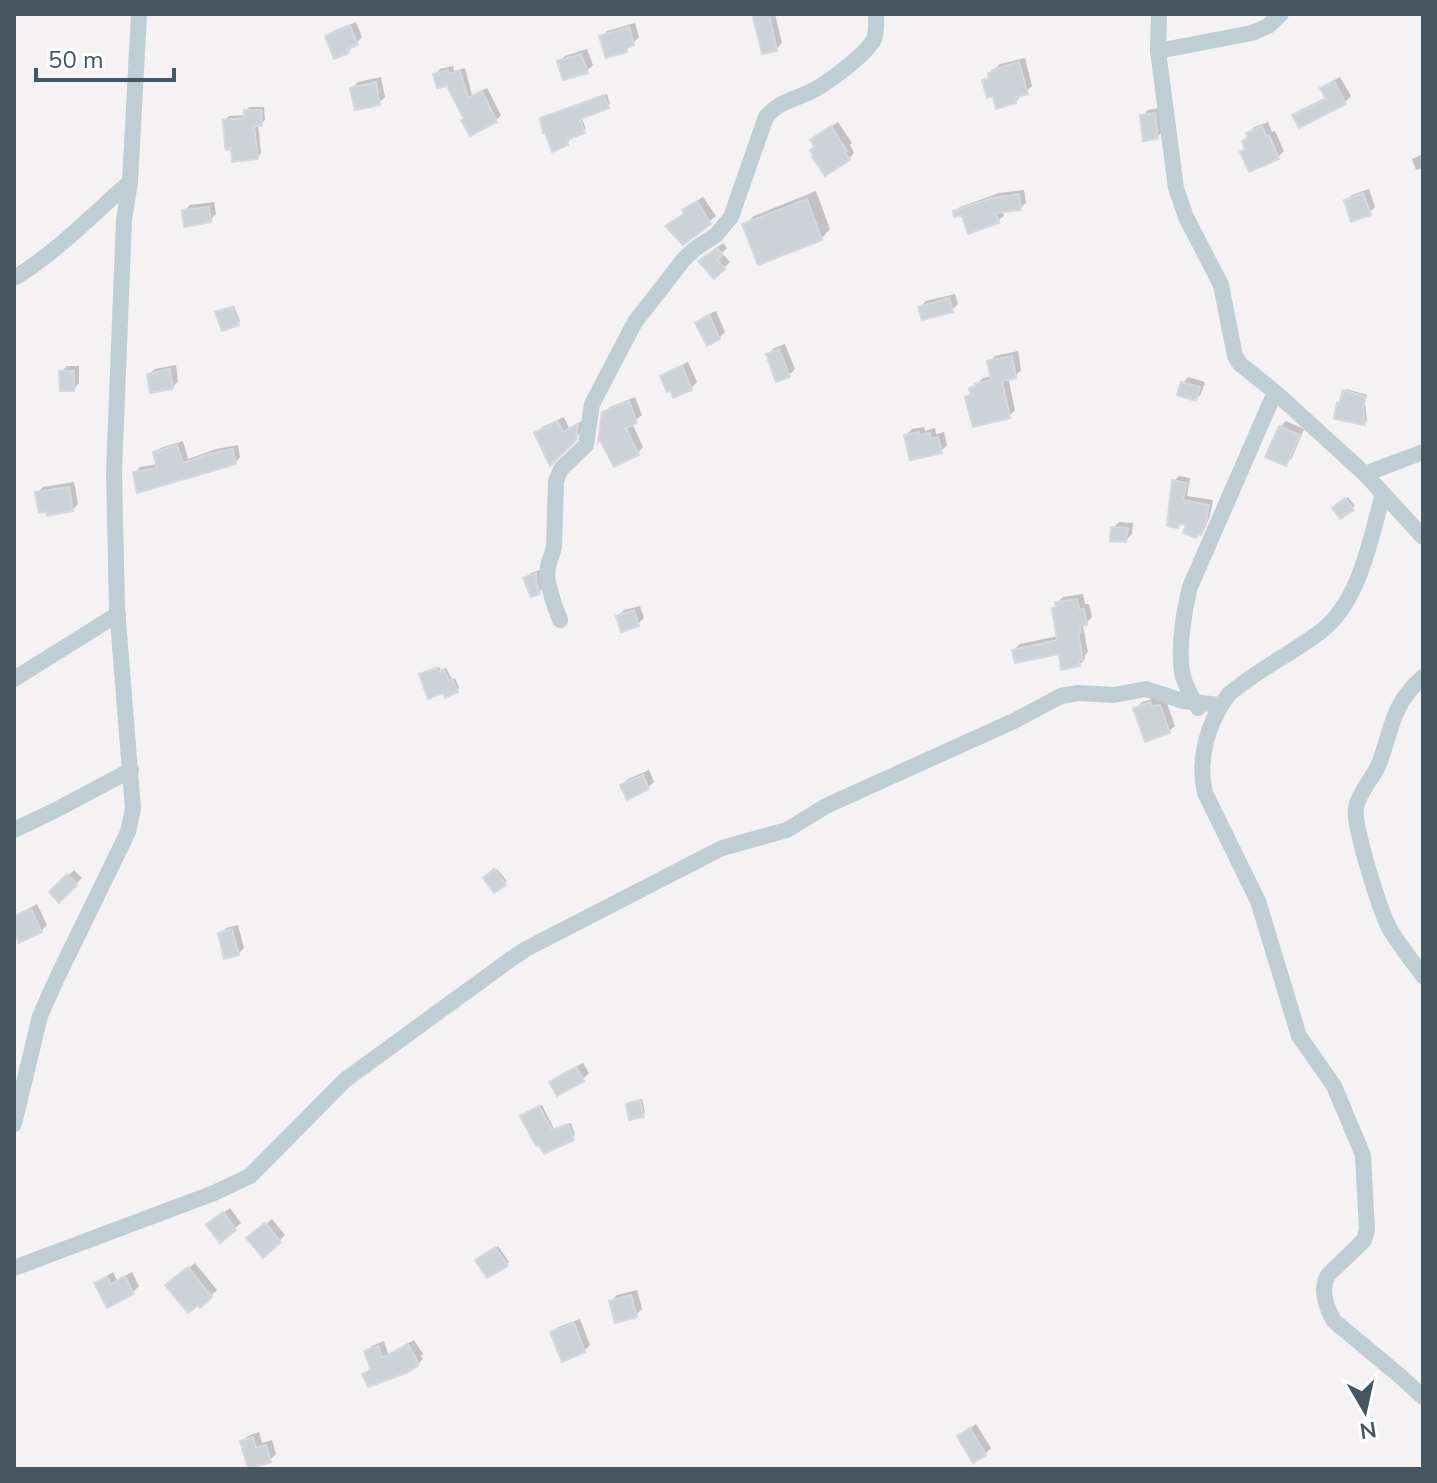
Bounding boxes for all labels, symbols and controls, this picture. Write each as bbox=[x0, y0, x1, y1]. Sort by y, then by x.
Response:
scale bar bbox=[36, 32, 174, 82]
text: 50 m bbox=[48, 44, 104, 76]
north arrow bbox=[1325, 1371, 1405, 1451]
text: N bbox=[1357, 1414, 1378, 1446]

